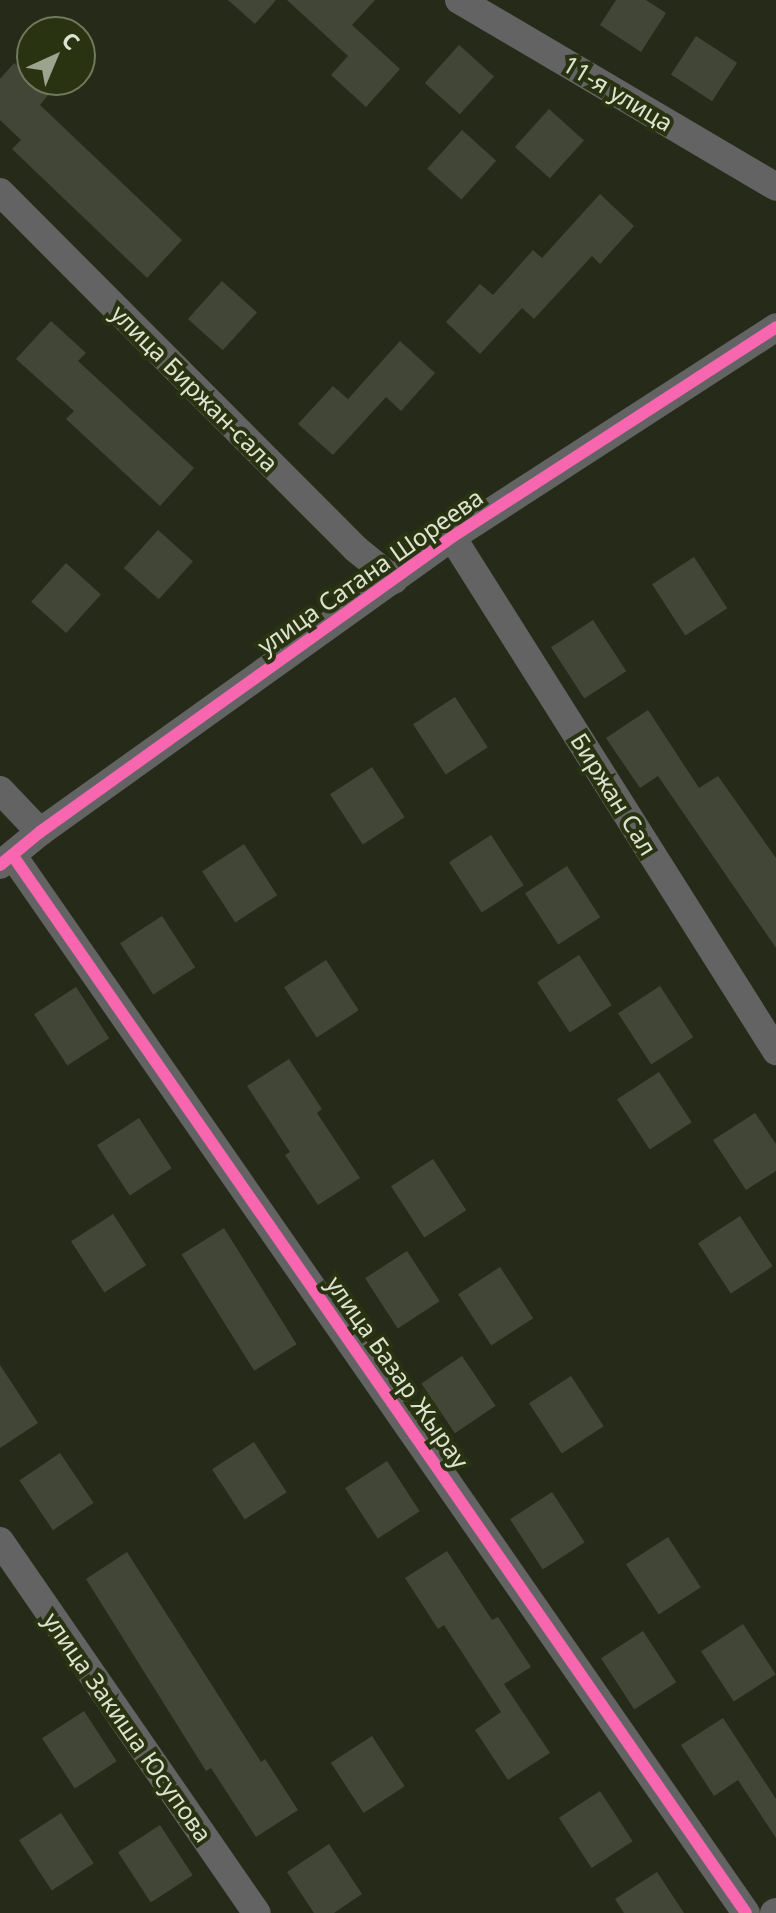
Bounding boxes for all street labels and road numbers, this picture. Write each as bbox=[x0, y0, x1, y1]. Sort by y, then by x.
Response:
street label: 11-я улица bbox=[558, 49, 678, 137]
street label: улица Биржан-сала bbox=[106, 299, 284, 477]
street label: улица Сатана Шореева bbox=[252, 482, 488, 660]
street label: Биржан Сал bbox=[565, 728, 663, 860]
street label: улица Базар Жырау bbox=[321, 1270, 475, 1474]
street label: улица Закиша Юсупова bbox=[38, 1607, 218, 1847]

